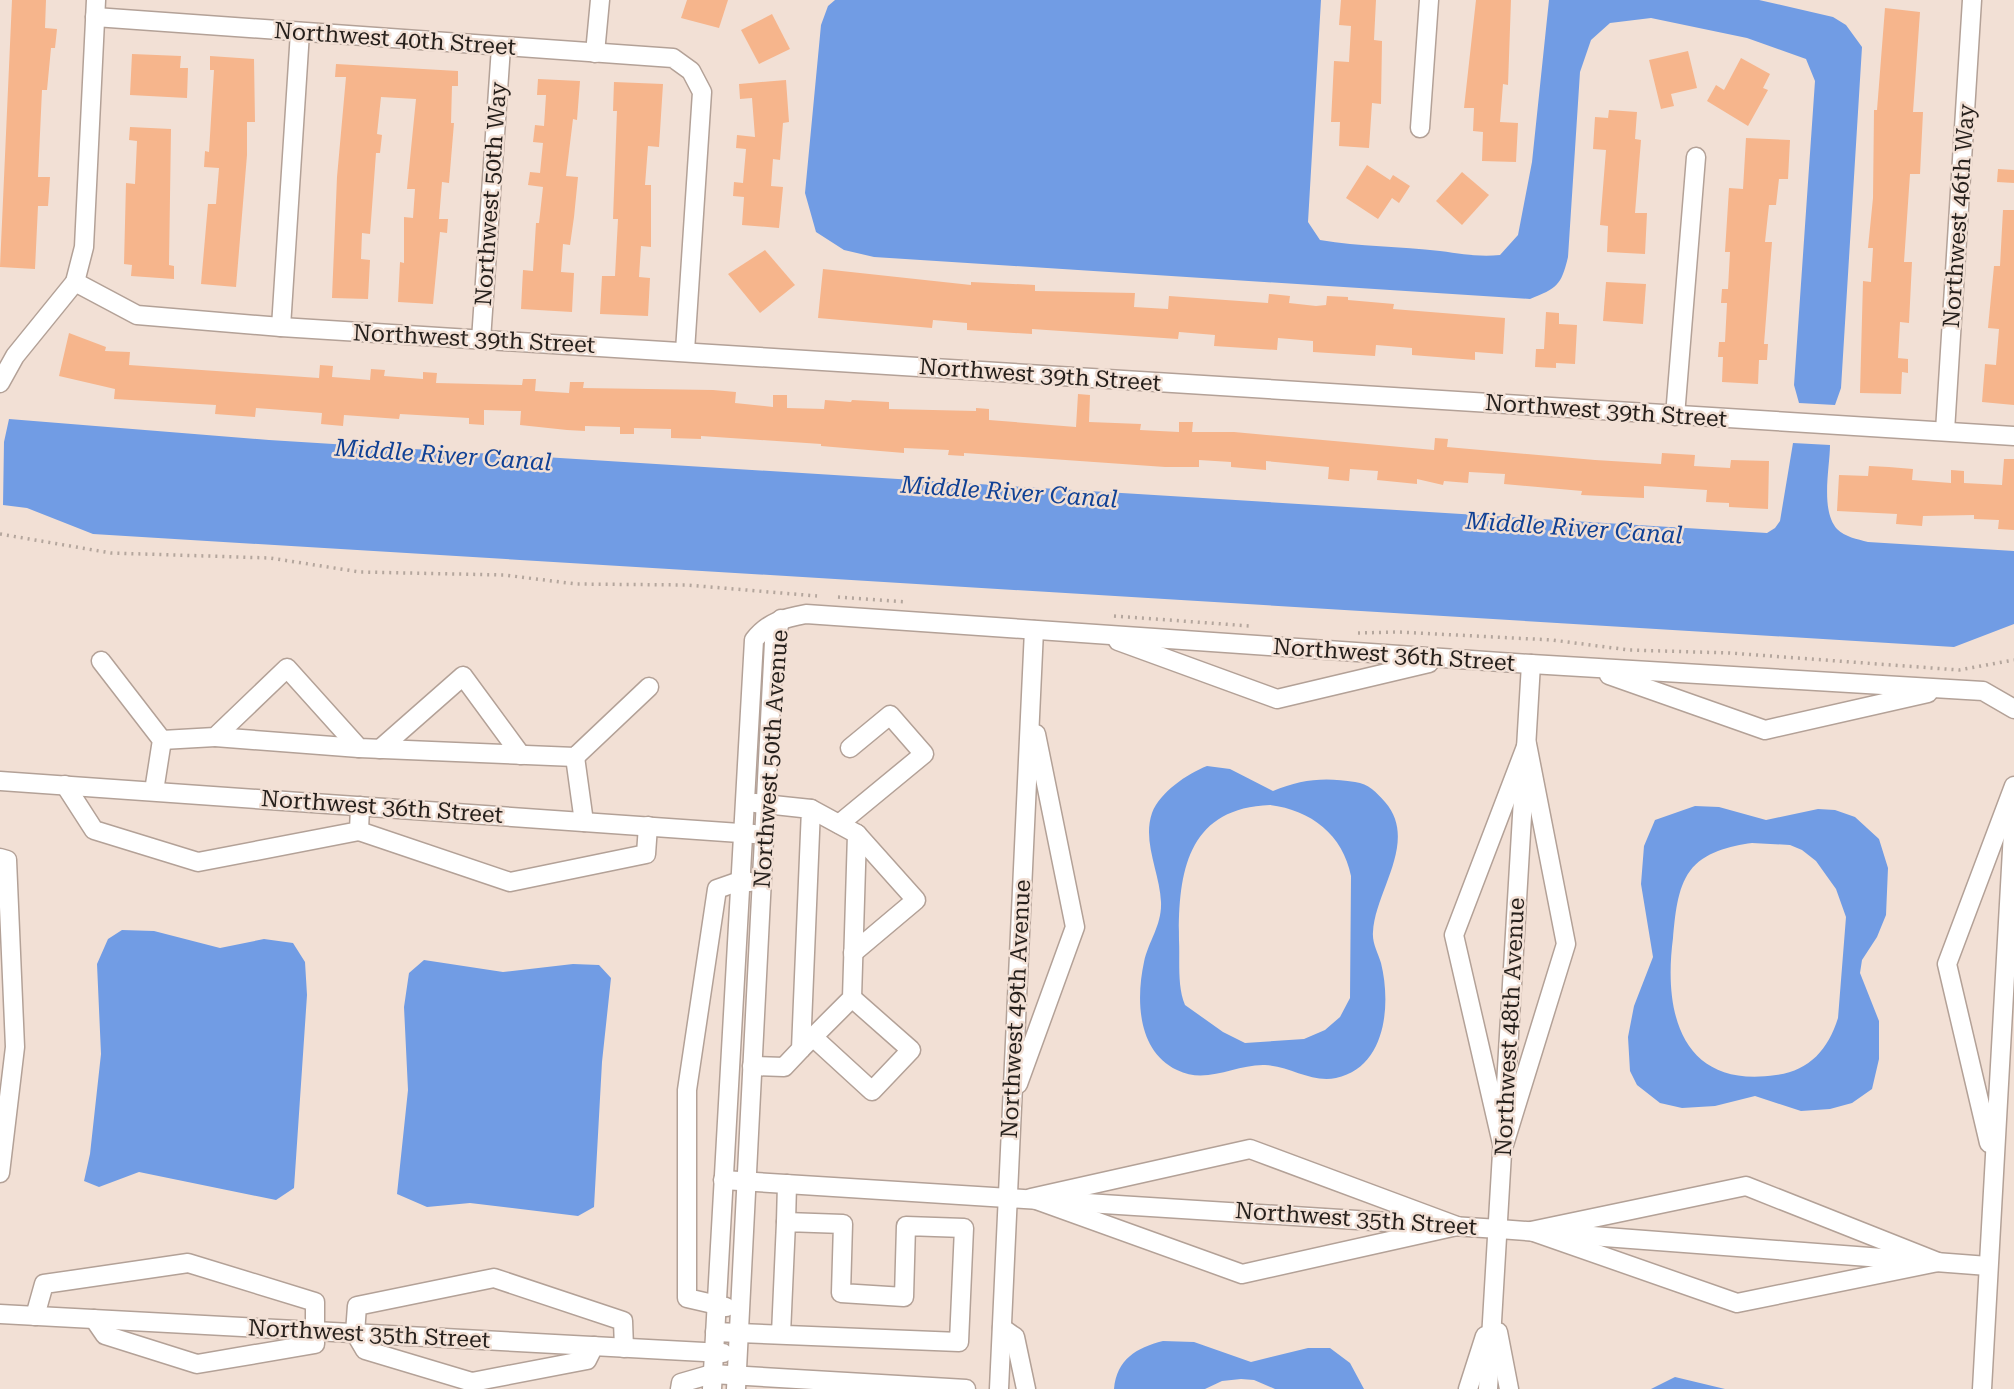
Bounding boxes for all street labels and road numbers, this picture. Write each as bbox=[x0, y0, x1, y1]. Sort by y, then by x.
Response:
street label: Northwest 40th Street bbox=[273, 17, 517, 61]
street label: Northwest 50th Way bbox=[470, 81, 512, 307]
street label: Northwest 46th Way bbox=[1938, 103, 1980, 329]
street label: Northwest 39th Street bbox=[352, 319, 596, 359]
street label: Northwest 39th Street bbox=[918, 353, 1162, 397]
street label: Northwest 39th Street bbox=[1484, 389, 1728, 433]
street label: Northwest 50th Avenue bbox=[748, 629, 794, 889]
street label: Northwest 36th Street bbox=[1272, 633, 1516, 677]
street label: Northwest 36th Street bbox=[260, 785, 504, 829]
street label: Northwest 49th Avenue bbox=[996, 879, 1036, 1139]
street label: Northwest 48th Avenue bbox=[1490, 897, 1530, 1157]
street label: Northwest 35th Street bbox=[1234, 1197, 1478, 1241]
street label: Northwest 35th Street bbox=[247, 1314, 491, 1354]

